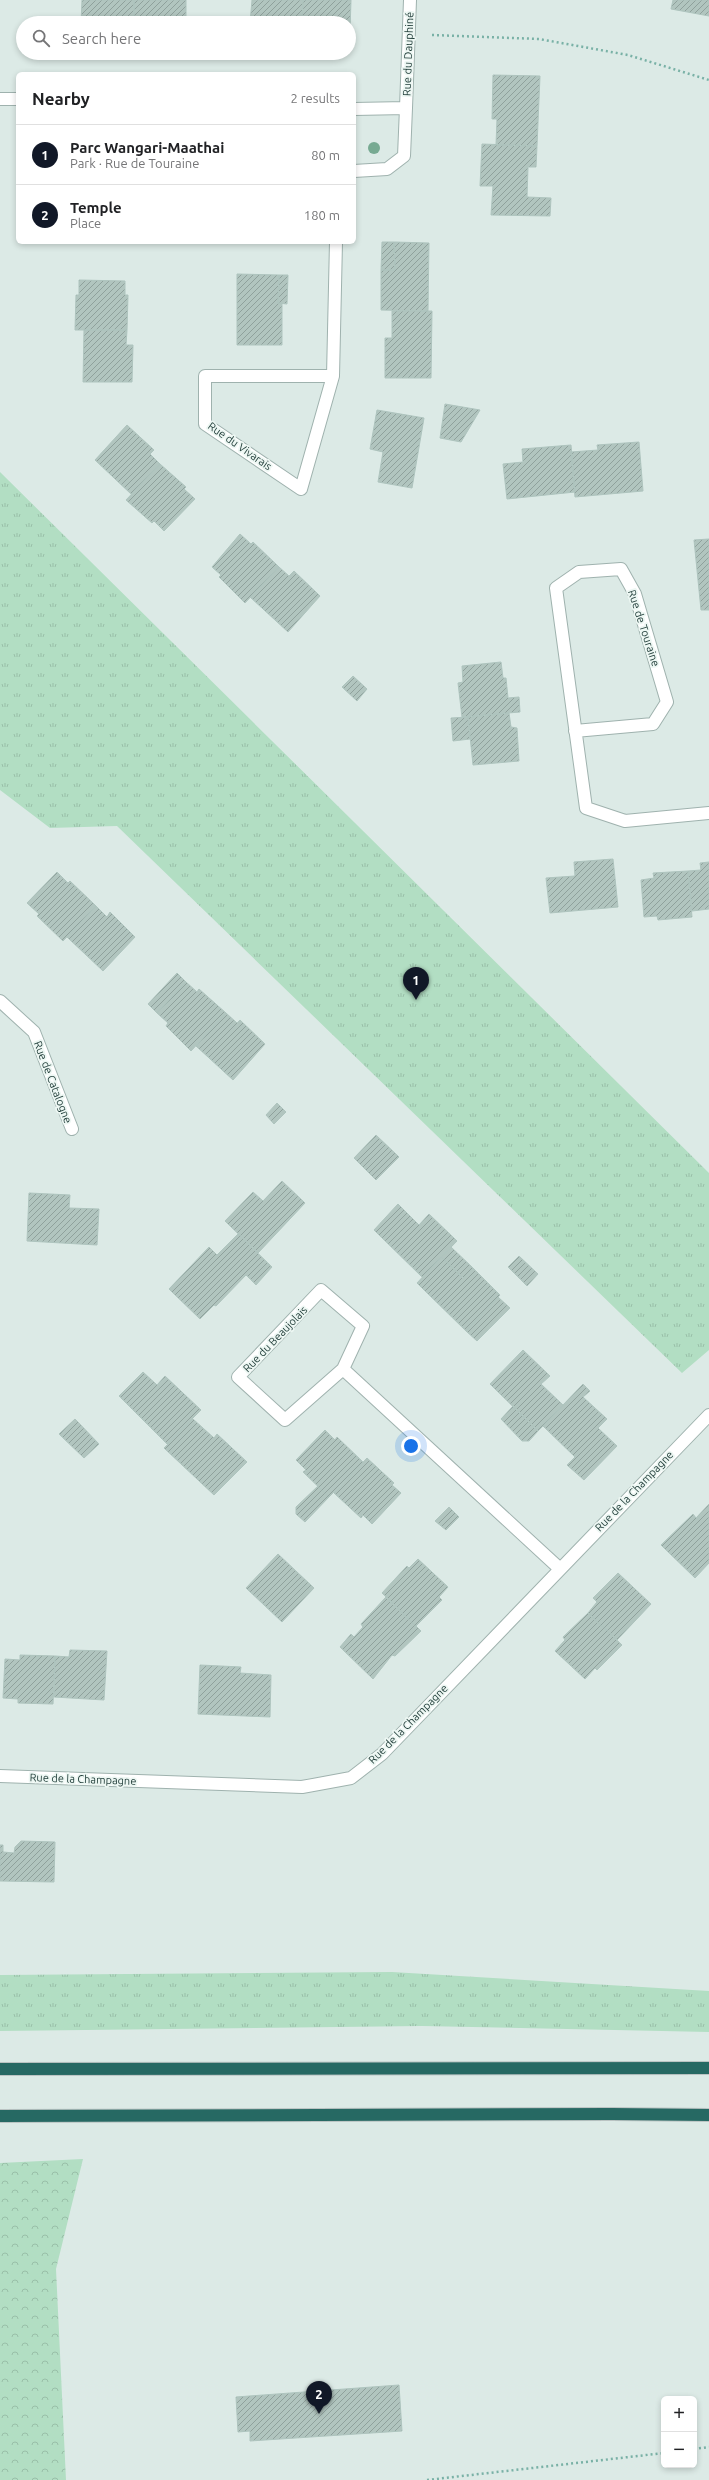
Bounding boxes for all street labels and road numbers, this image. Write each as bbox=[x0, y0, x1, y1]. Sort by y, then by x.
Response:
street label: Rue du Dauphiné bbox=[401, 12, 415, 96]
street label: Rue du Vivarais bbox=[206, 420, 274, 473]
street label: Rue de Touraine bbox=[626, 588, 662, 668]
street label: Rue de Catalogne bbox=[32, 1039, 74, 1125]
street label: Rue du Beaujolais bbox=[240, 1303, 310, 1374]
street label: Rue de la Champagne bbox=[593, 1448, 675, 1534]
street label: Rue de la Champagne bbox=[366, 1682, 450, 1766]
street label: Rue de la Champagne bbox=[29, 1771, 137, 1787]

